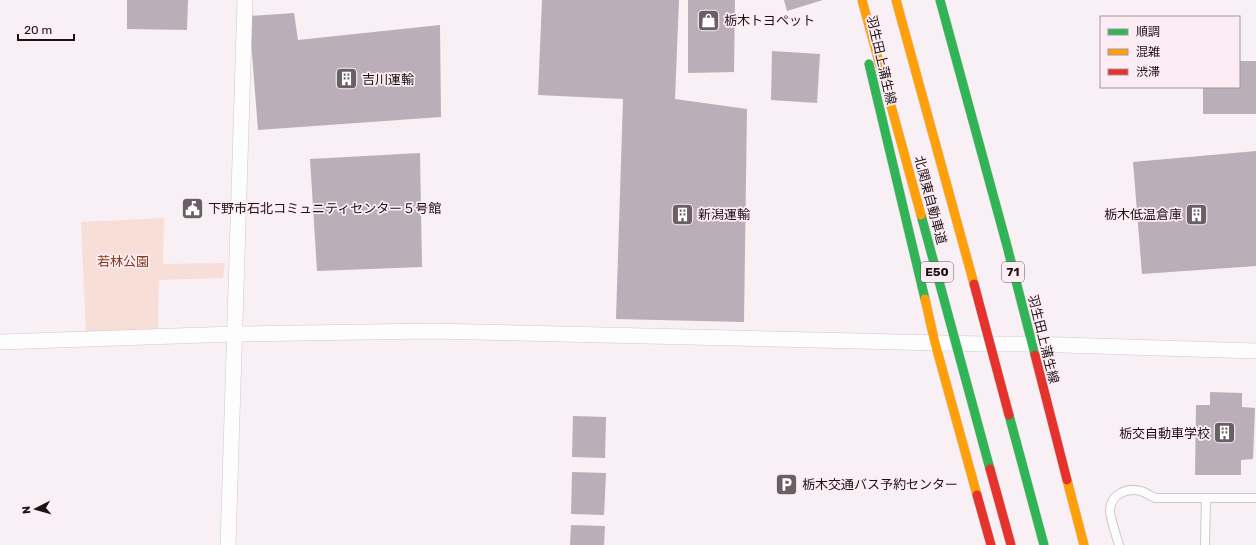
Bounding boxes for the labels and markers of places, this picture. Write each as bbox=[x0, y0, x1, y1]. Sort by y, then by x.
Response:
shop icon: 栃木トヨペット bbox=[696, 7, 722, 33]
place label: 栃木トヨペット bbox=[724, 13, 815, 28]
building icon: 吉川運輸 bbox=[334, 66, 360, 92]
place label: 吉川運輸 bbox=[362, 72, 414, 87]
public building icon: 下野市石北コミュニティセンター５号館 bbox=[180, 195, 206, 221]
place label: 下野市石北コミュニティセンター５号館 bbox=[208, 201, 441, 216]
building icon: 新潟運輸 bbox=[669, 201, 695, 227]
building icon: 栃木低温倉庫 bbox=[1184, 201, 1210, 227]
place label: 新潟運輸 bbox=[698, 207, 750, 222]
place label: 栃木低温倉庫 bbox=[1104, 207, 1182, 222]
building icon: 栃交自動車学校 bbox=[1212, 420, 1238, 446]
place label: 栃交自動車学校 bbox=[1119, 426, 1210, 441]
parking icon: 栃木交通バス予約センター bbox=[774, 471, 800, 497]
place label: 栃木交通バス予約センター bbox=[802, 477, 958, 492]

